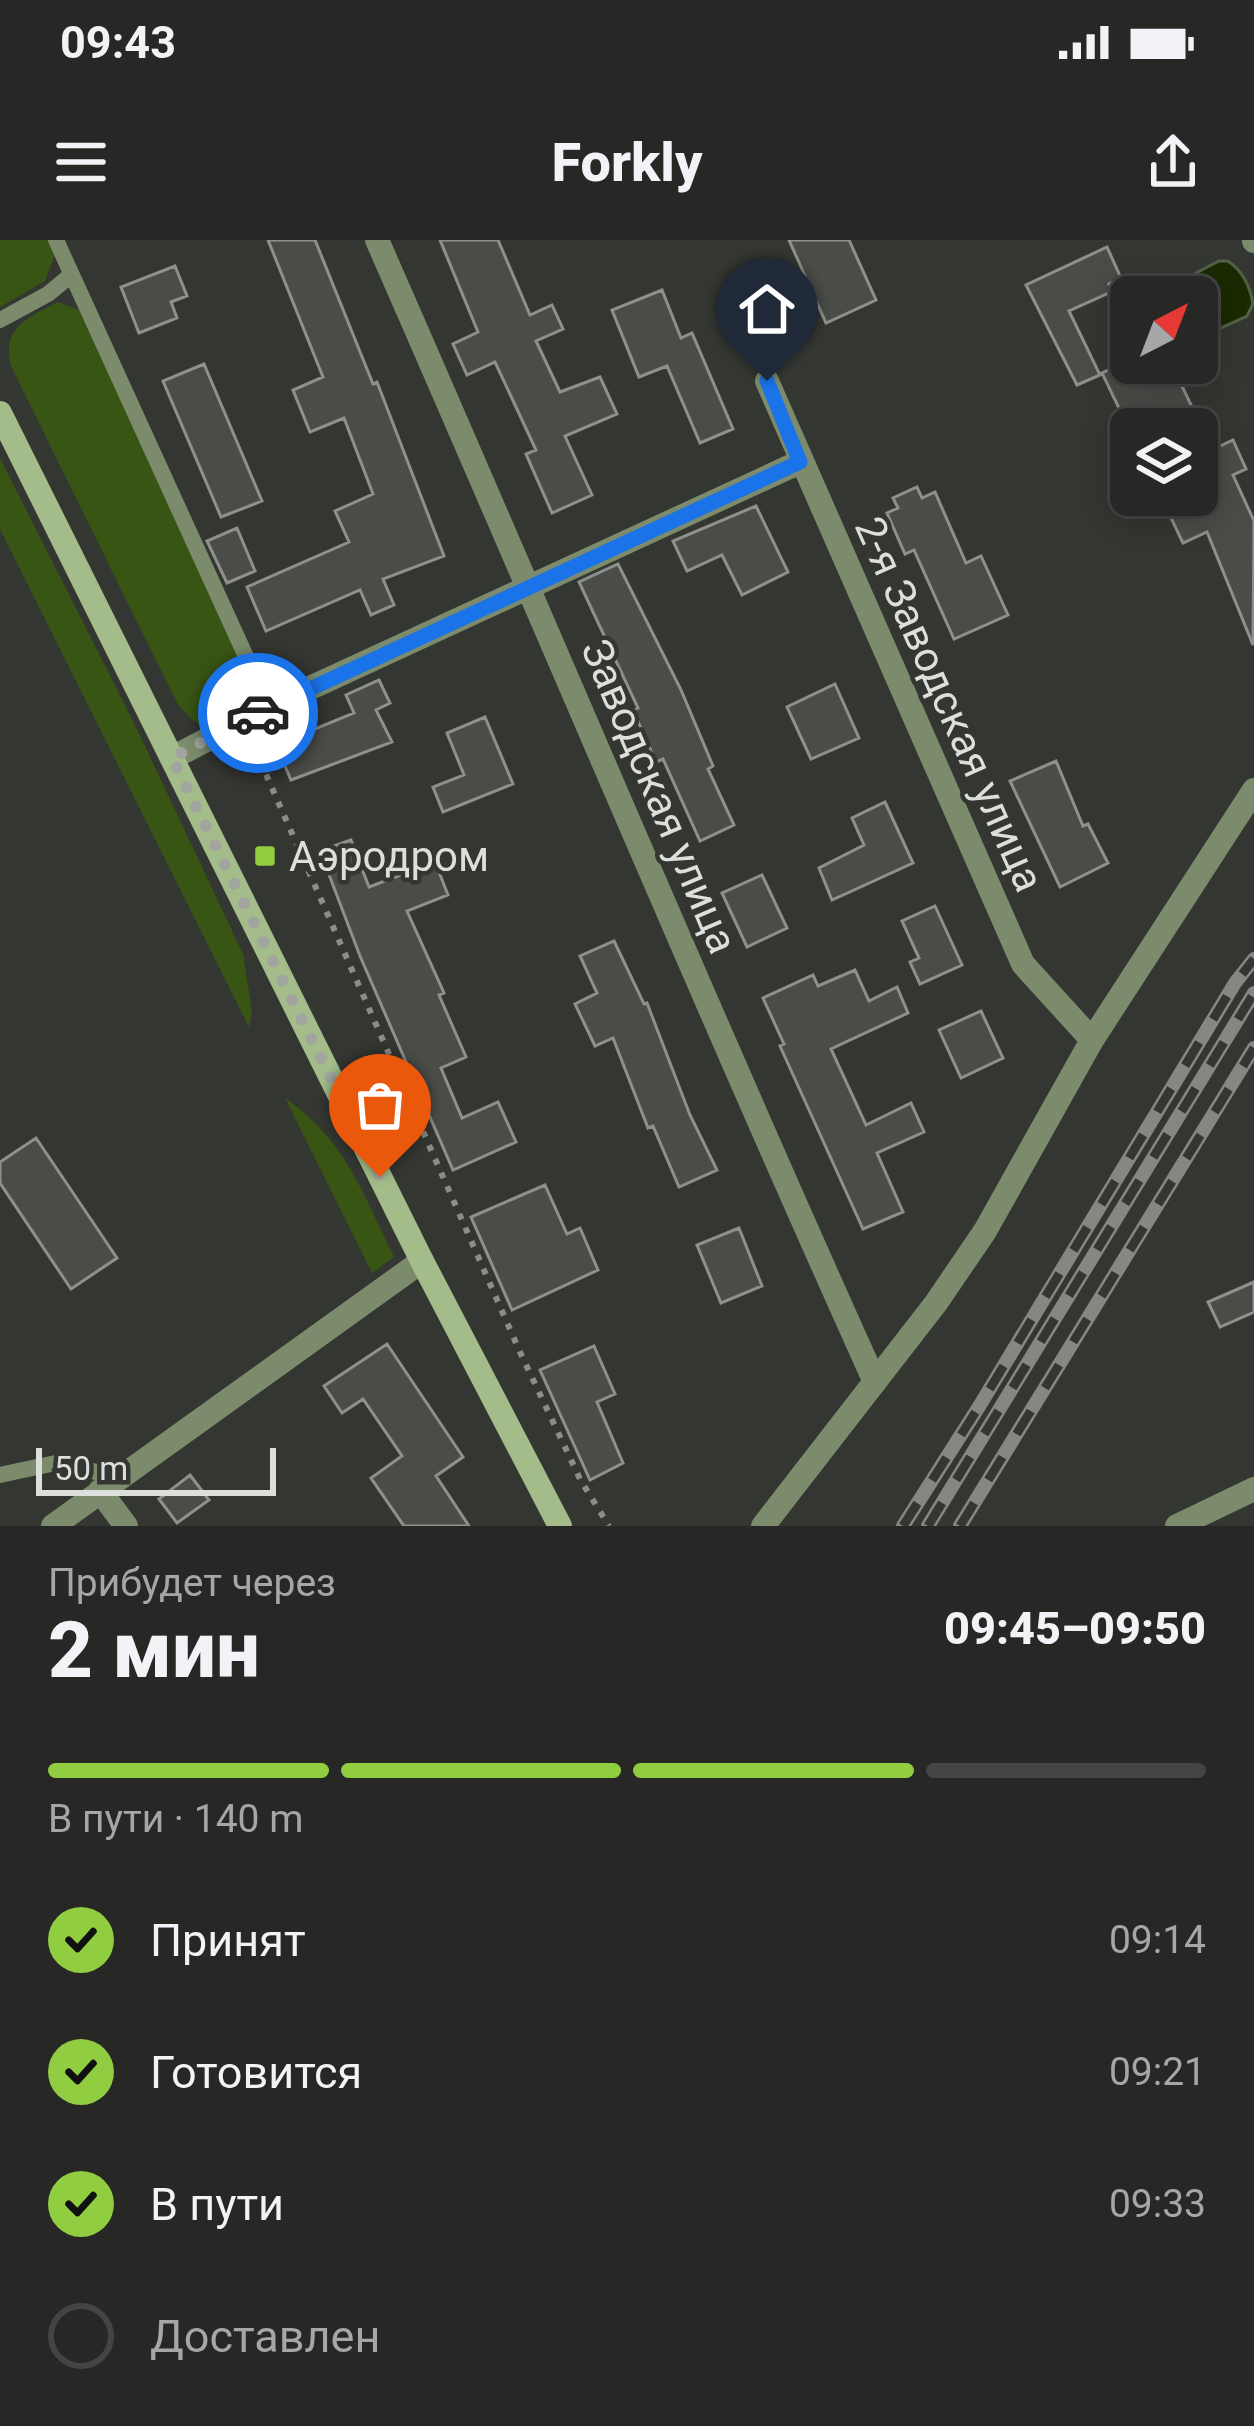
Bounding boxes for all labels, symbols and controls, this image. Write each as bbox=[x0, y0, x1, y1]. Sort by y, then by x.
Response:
text: 09:43 bbox=[60, 16, 176, 69]
icon: menu bbox=[48, 129, 114, 195]
icon: share bbox=[1140, 129, 1206, 195]
text: Forkly bbox=[552, 131, 702, 194]
pin bbox=[716, 258, 818, 381]
icon: home bbox=[734, 276, 800, 342]
north arrow bbox=[1110, 276, 1218, 384]
map controls bbox=[1110, 276, 1218, 516]
button: layers bbox=[1110, 408, 1218, 516]
street label: 2-я Заводская улица bbox=[845, 509, 1054, 899]
street label: Заводская улица bbox=[571, 632, 748, 960]
courier bbox=[198, 653, 318, 773]
icon: car bbox=[225, 680, 291, 746]
place label: Аэродром bbox=[289, 832, 489, 881]
marker: Аэродром bbox=[252, 843, 278, 869]
pin bbox=[329, 1054, 431, 1177]
icon: bag bbox=[347, 1072, 413, 1138]
scale bar bbox=[36, 1442, 276, 1495]
text: 50 m bbox=[54, 1449, 128, 1488]
text: Прибудет через bbox=[48, 1560, 336, 1606]
text: 09:45–09:50 bbox=[944, 1602, 1206, 1655]
text: 2 мин bbox=[48, 1605, 260, 1696]
text: В пути · 140 m bbox=[48, 1796, 303, 1842]
icon: check bbox=[48, 1907, 114, 1973]
text: Принят bbox=[150, 1914, 306, 1967]
text: 09:14 bbox=[1109, 1917, 1206, 1963]
icon: check bbox=[48, 2039, 114, 2105]
text: Готовится bbox=[150, 2046, 362, 2099]
text: 09:21 bbox=[1109, 2049, 1206, 2095]
icon: check bbox=[48, 2171, 114, 2237]
text: В пути bbox=[150, 2178, 284, 2231]
text: 09:33 bbox=[1109, 2181, 1206, 2227]
text: Доставлен bbox=[150, 2310, 380, 2363]

